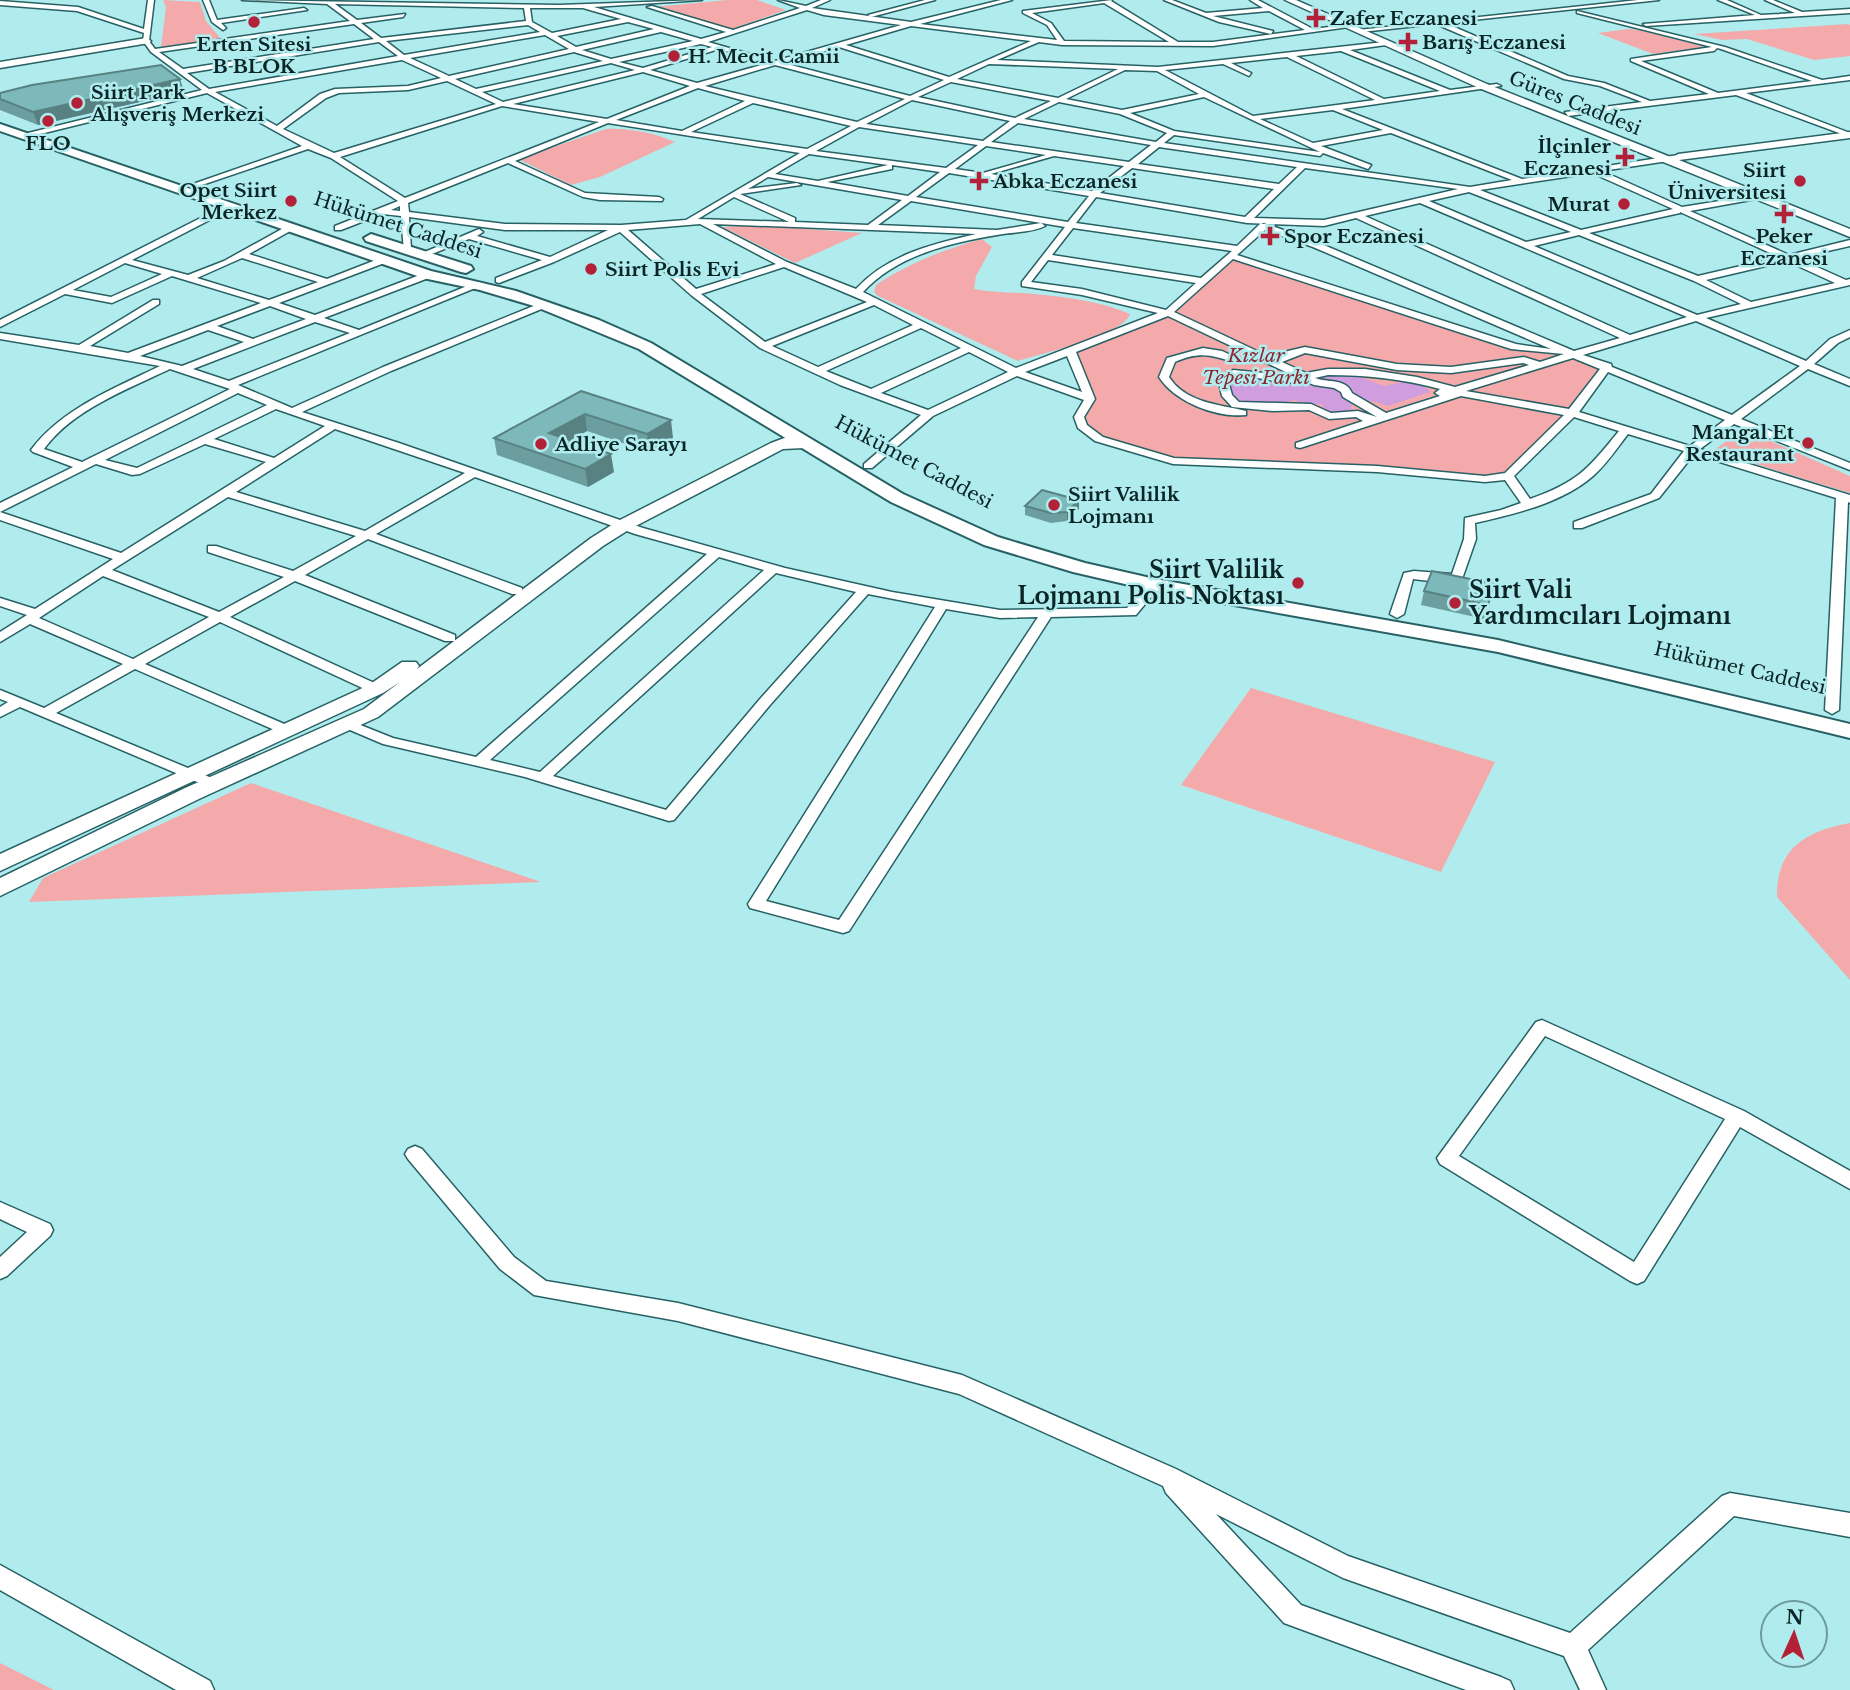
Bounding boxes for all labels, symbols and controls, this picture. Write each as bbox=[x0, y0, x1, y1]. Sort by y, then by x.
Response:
place label: Zafer Eczanesi bbox=[1330, 7, 1477, 30]
marker: Zafer Eczanesi bbox=[1308, 10, 1324, 26]
marker: Erten Sitesi B BLOK bbox=[246, 14, 262, 30]
place label: Barış Eczanesi bbox=[1422, 31, 1566, 54]
place label: Erten Sitesi B BLOK bbox=[197, 33, 312, 78]
marker: Barış Eczanesi bbox=[1400, 34, 1416, 50]
place label: H. Mecit Camii bbox=[688, 45, 840, 68]
marker: H. Mecit Camii bbox=[666, 48, 682, 64]
street label: Güres Caddesi bbox=[1506, 66, 1645, 140]
place label: Siirt Park Alışveriş Merkezi bbox=[90, 81, 264, 126]
marker: Siirt Park Alışveriş Merkezi bbox=[69, 95, 85, 111]
marker: FLO bbox=[40, 113, 56, 129]
place label: FLO bbox=[25, 132, 71, 155]
place label: İlçinler Eczanesi bbox=[1523, 135, 1612, 180]
marker: İlçinler Eczanesi bbox=[1617, 149, 1633, 165]
place label: Siirt Üniversitesi bbox=[1667, 159, 1787, 204]
place label: Abka Eczanesi bbox=[992, 170, 1137, 193]
marker: Abka Eczanesi bbox=[971, 173, 987, 189]
marker: Siirt Üniversitesi bbox=[1792, 173, 1808, 189]
place label: Opet Siirt Merkez bbox=[179, 179, 278, 224]
street label: Hükümet Caddesi bbox=[311, 187, 486, 263]
marker: Opet Siirt Merkez bbox=[283, 193, 299, 209]
place label: Murat bbox=[1548, 193, 1611, 216]
marker: Murat bbox=[1616, 196, 1632, 212]
marker: Peker Eczanesi bbox=[1776, 206, 1792, 222]
place label: Spor Eczanesi bbox=[1284, 225, 1424, 248]
place label: Peker Eczanesi bbox=[1740, 225, 1828, 270]
marker: Spor Eczanesi bbox=[1262, 228, 1278, 244]
place label: Siirt Polis Evi bbox=[605, 258, 739, 281]
marker: Siirt Polis Evi bbox=[583, 261, 599, 277]
park label: Kızlar Tepesi Parkı bbox=[1202, 344, 1310, 389]
street label: Hükümet Caddesi bbox=[831, 411, 997, 514]
place label: Mangal Et Restaurant bbox=[1686, 421, 1795, 466]
place label: Adliye Sarayı bbox=[554, 433, 687, 456]
marker: Mangal Et Restaurant bbox=[1800, 435, 1816, 451]
marker: Adliye Sarayı bbox=[533, 436, 549, 452]
place label: Siirt Valilik Lojmanı bbox=[1068, 483, 1180, 528]
marker: Siirt Valilik Lojmanı bbox=[1046, 497, 1062, 513]
place label: Siirt Valilik Lojmanı Polis Noktası bbox=[1017, 556, 1285, 610]
marker: Siirt Valilik Lojmanı Polis Noktası bbox=[1290, 575, 1306, 591]
place label: Siirt Vali Yardımcıları Lojmanı bbox=[1468, 576, 1731, 630]
marker: Siirt Vali Yardımcıları Lojmanı bbox=[1447, 595, 1463, 611]
street label: Hükümet Caddesi bbox=[1652, 637, 1829, 699]
north arrow bbox=[1759, 1599, 1829, 1669]
text: N bbox=[1785, 1606, 1805, 1629]

